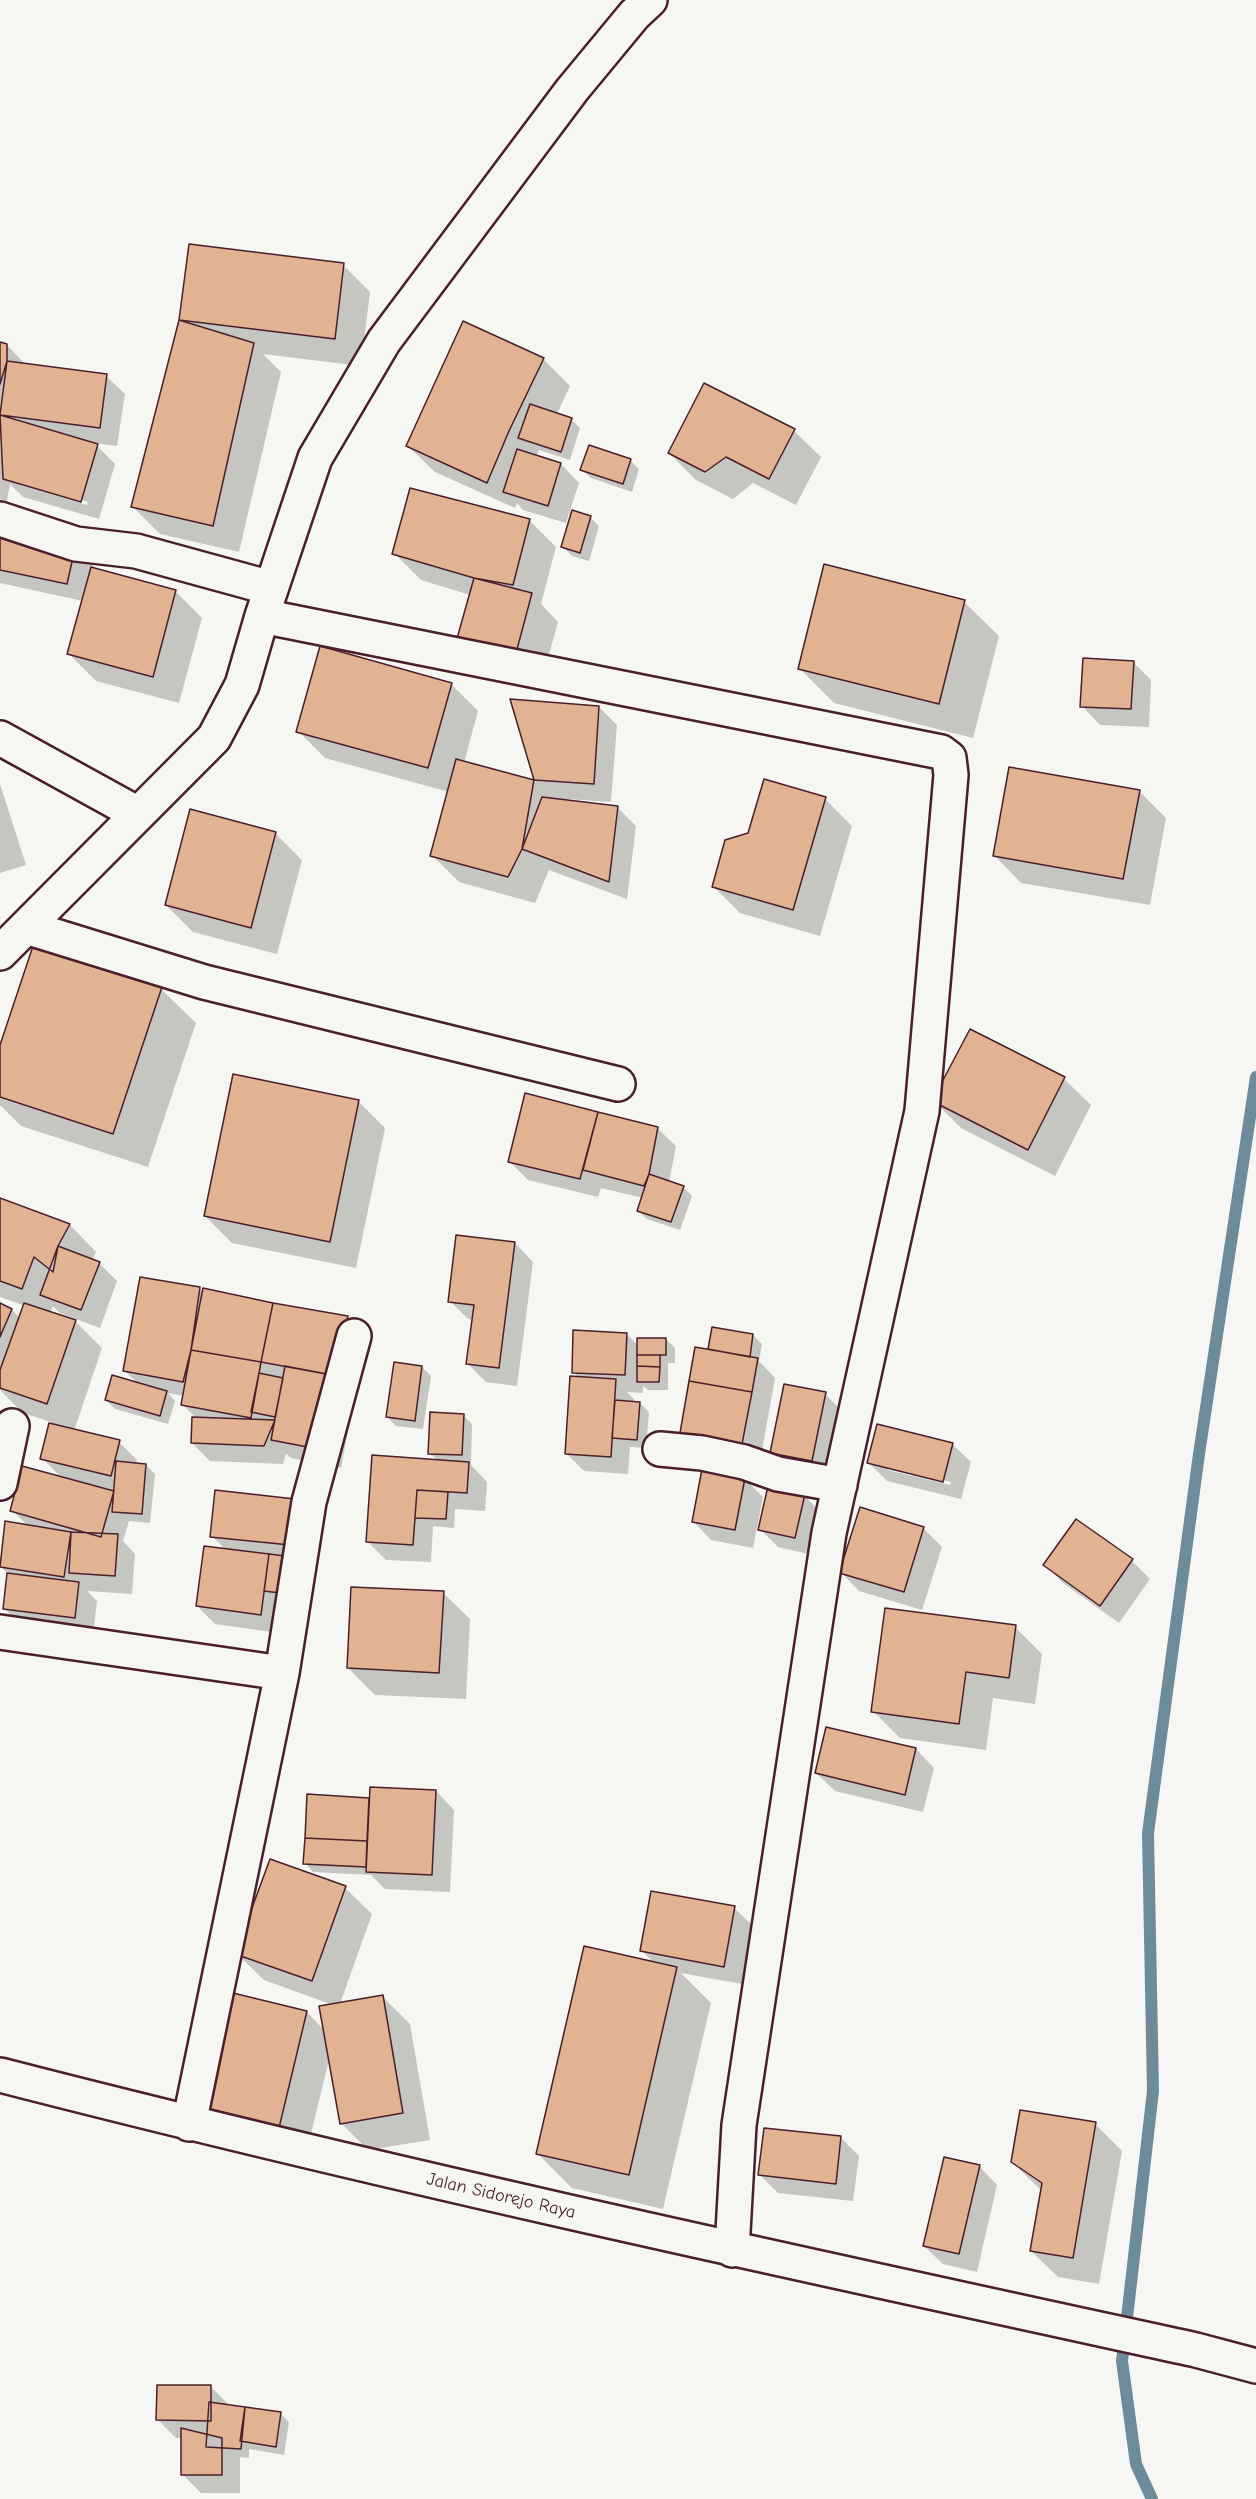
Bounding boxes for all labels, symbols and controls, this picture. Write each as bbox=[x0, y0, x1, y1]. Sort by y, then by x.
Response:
street label: Jalan Sidorejo Raya bbox=[424, 2168, 578, 2224]

